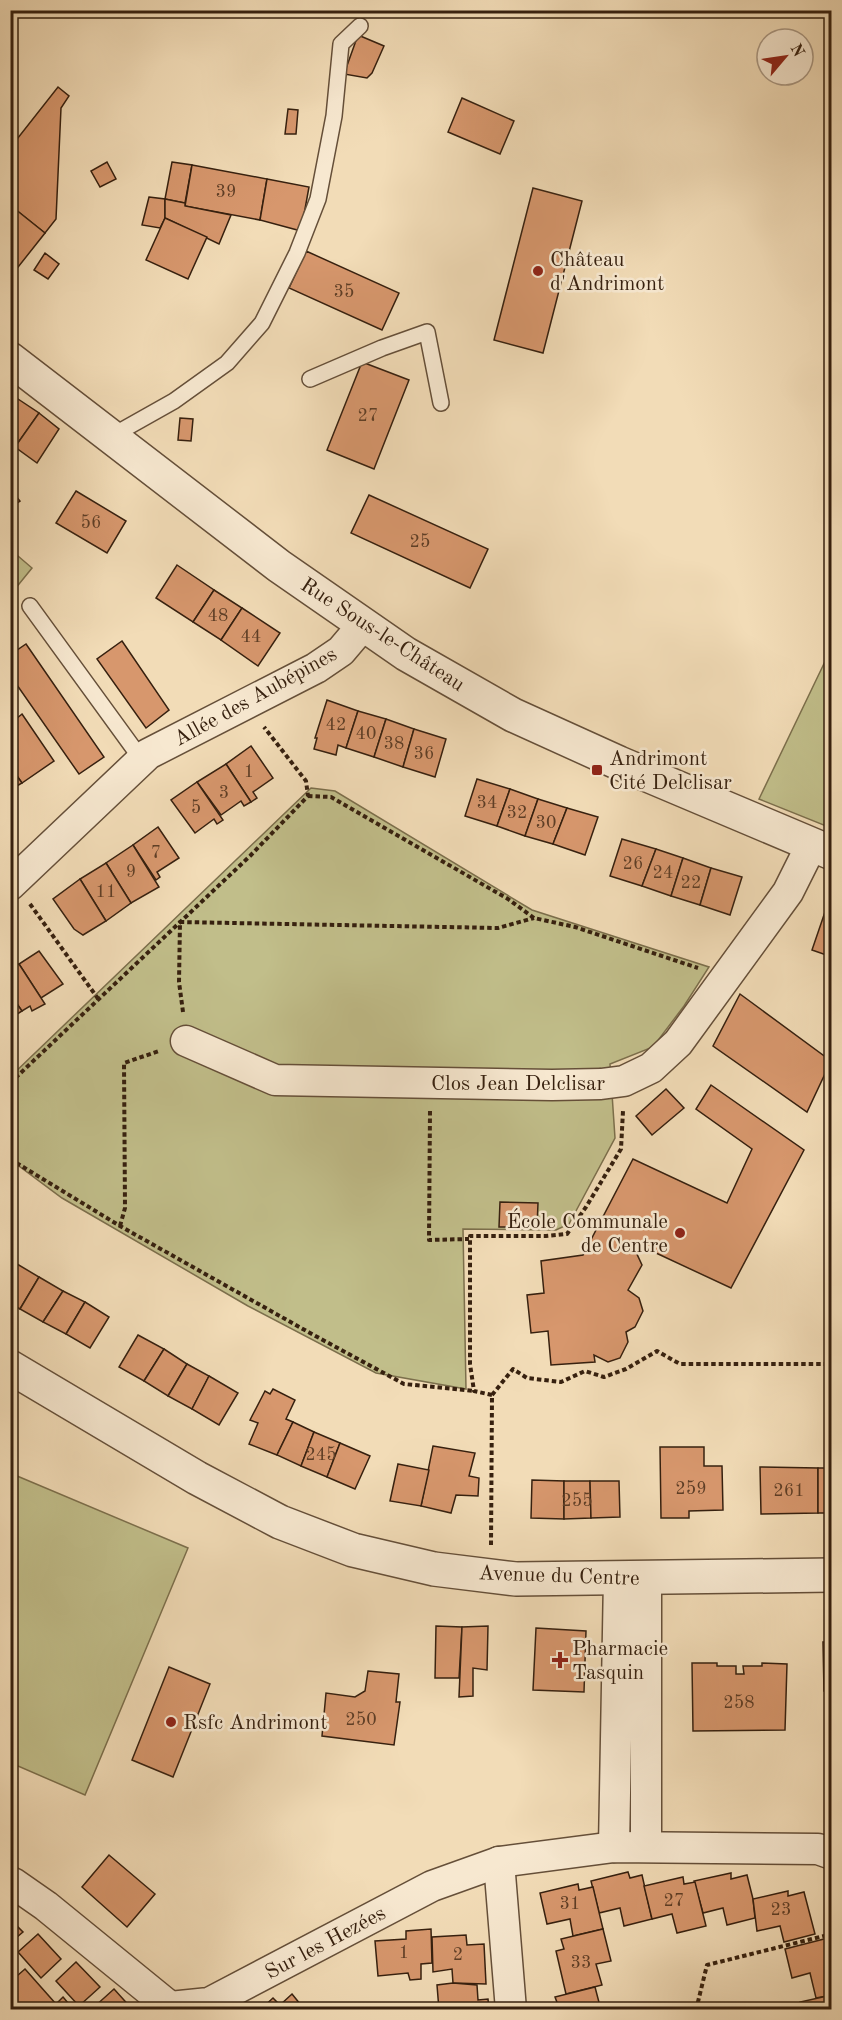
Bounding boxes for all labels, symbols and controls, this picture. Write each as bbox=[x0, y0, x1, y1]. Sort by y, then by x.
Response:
north arrow bbox=[755, 27, 815, 87]
text: N bbox=[786, 41, 807, 61]
house number: 39 bbox=[216, 183, 236, 201]
place label: Château d'Andrimont bbox=[550, 250, 664, 295]
marker: Château d'Andrimont bbox=[531, 264, 545, 278]
house number: 35 bbox=[334, 283, 354, 301]
house number: 27 bbox=[358, 407, 378, 425]
house number: 56 bbox=[81, 514, 101, 532]
house number: 25 bbox=[410, 533, 430, 551]
street label: Rue Sous-le-Château bbox=[296, 574, 468, 696]
house number: 48 bbox=[208, 607, 228, 625]
house number: 44 bbox=[241, 628, 261, 646]
street label: Allée des Aubépines bbox=[171, 644, 341, 751]
house number: 42 bbox=[326, 716, 346, 734]
house number: 40 bbox=[356, 725, 376, 743]
house number: 38 bbox=[384, 735, 404, 753]
house number: 36 bbox=[414, 745, 434, 763]
place label: Andrimont Cité Delclisar bbox=[609, 749, 732, 794]
house number: 1 bbox=[244, 763, 254, 781]
marker: Andrimont Cité Delclisar bbox=[590, 763, 604, 777]
house number: 3 bbox=[219, 784, 229, 802]
house number: 34 bbox=[477, 794, 497, 812]
house number: 5 bbox=[191, 799, 201, 817]
house number: 32 bbox=[507, 804, 527, 822]
house number: 30 bbox=[536, 814, 556, 832]
house number: 7 bbox=[151, 844, 161, 862]
house number: 26 bbox=[623, 855, 643, 873]
house number: 9 bbox=[126, 863, 136, 881]
house number: 24 bbox=[653, 864, 673, 882]
house number: 22 bbox=[681, 874, 701, 892]
house number: 11 bbox=[96, 883, 116, 901]
street label: Clos Jean Delclisar bbox=[431, 1074, 605, 1095]
place label: École Communale de Centre bbox=[507, 1208, 668, 1257]
marker: École Communale de Centre bbox=[673, 1226, 687, 1240]
house number: 245 bbox=[305, 1446, 337, 1464]
house number: 259 bbox=[675, 1480, 707, 1498]
house number: 261 bbox=[773, 1482, 805, 1500]
house number: 255 bbox=[561, 1492, 593, 1510]
street label: Avenue du Centre bbox=[478, 1563, 640, 1590]
place label: Pharmacie Tasquin bbox=[572, 1639, 668, 1684]
marker: Pharmacie Tasquin bbox=[553, 1653, 567, 1667]
house number: 258 bbox=[723, 1694, 755, 1712]
house number: 250 bbox=[345, 1711, 377, 1729]
place label: Rsfc Andrimont bbox=[183, 1713, 328, 1734]
marker: Rsfc Andrimont bbox=[164, 1715, 178, 1729]
house number: 27 bbox=[664, 1892, 684, 1910]
house number: 31 bbox=[560, 1895, 580, 1913]
house number: 23 bbox=[771, 1901, 791, 1919]
street label: Sur les Hezées bbox=[262, 1903, 389, 1984]
house number: 1 bbox=[399, 1944, 409, 1962]
house number: 2 bbox=[453, 1946, 463, 1964]
house number: 33 bbox=[571, 1954, 591, 1972]

